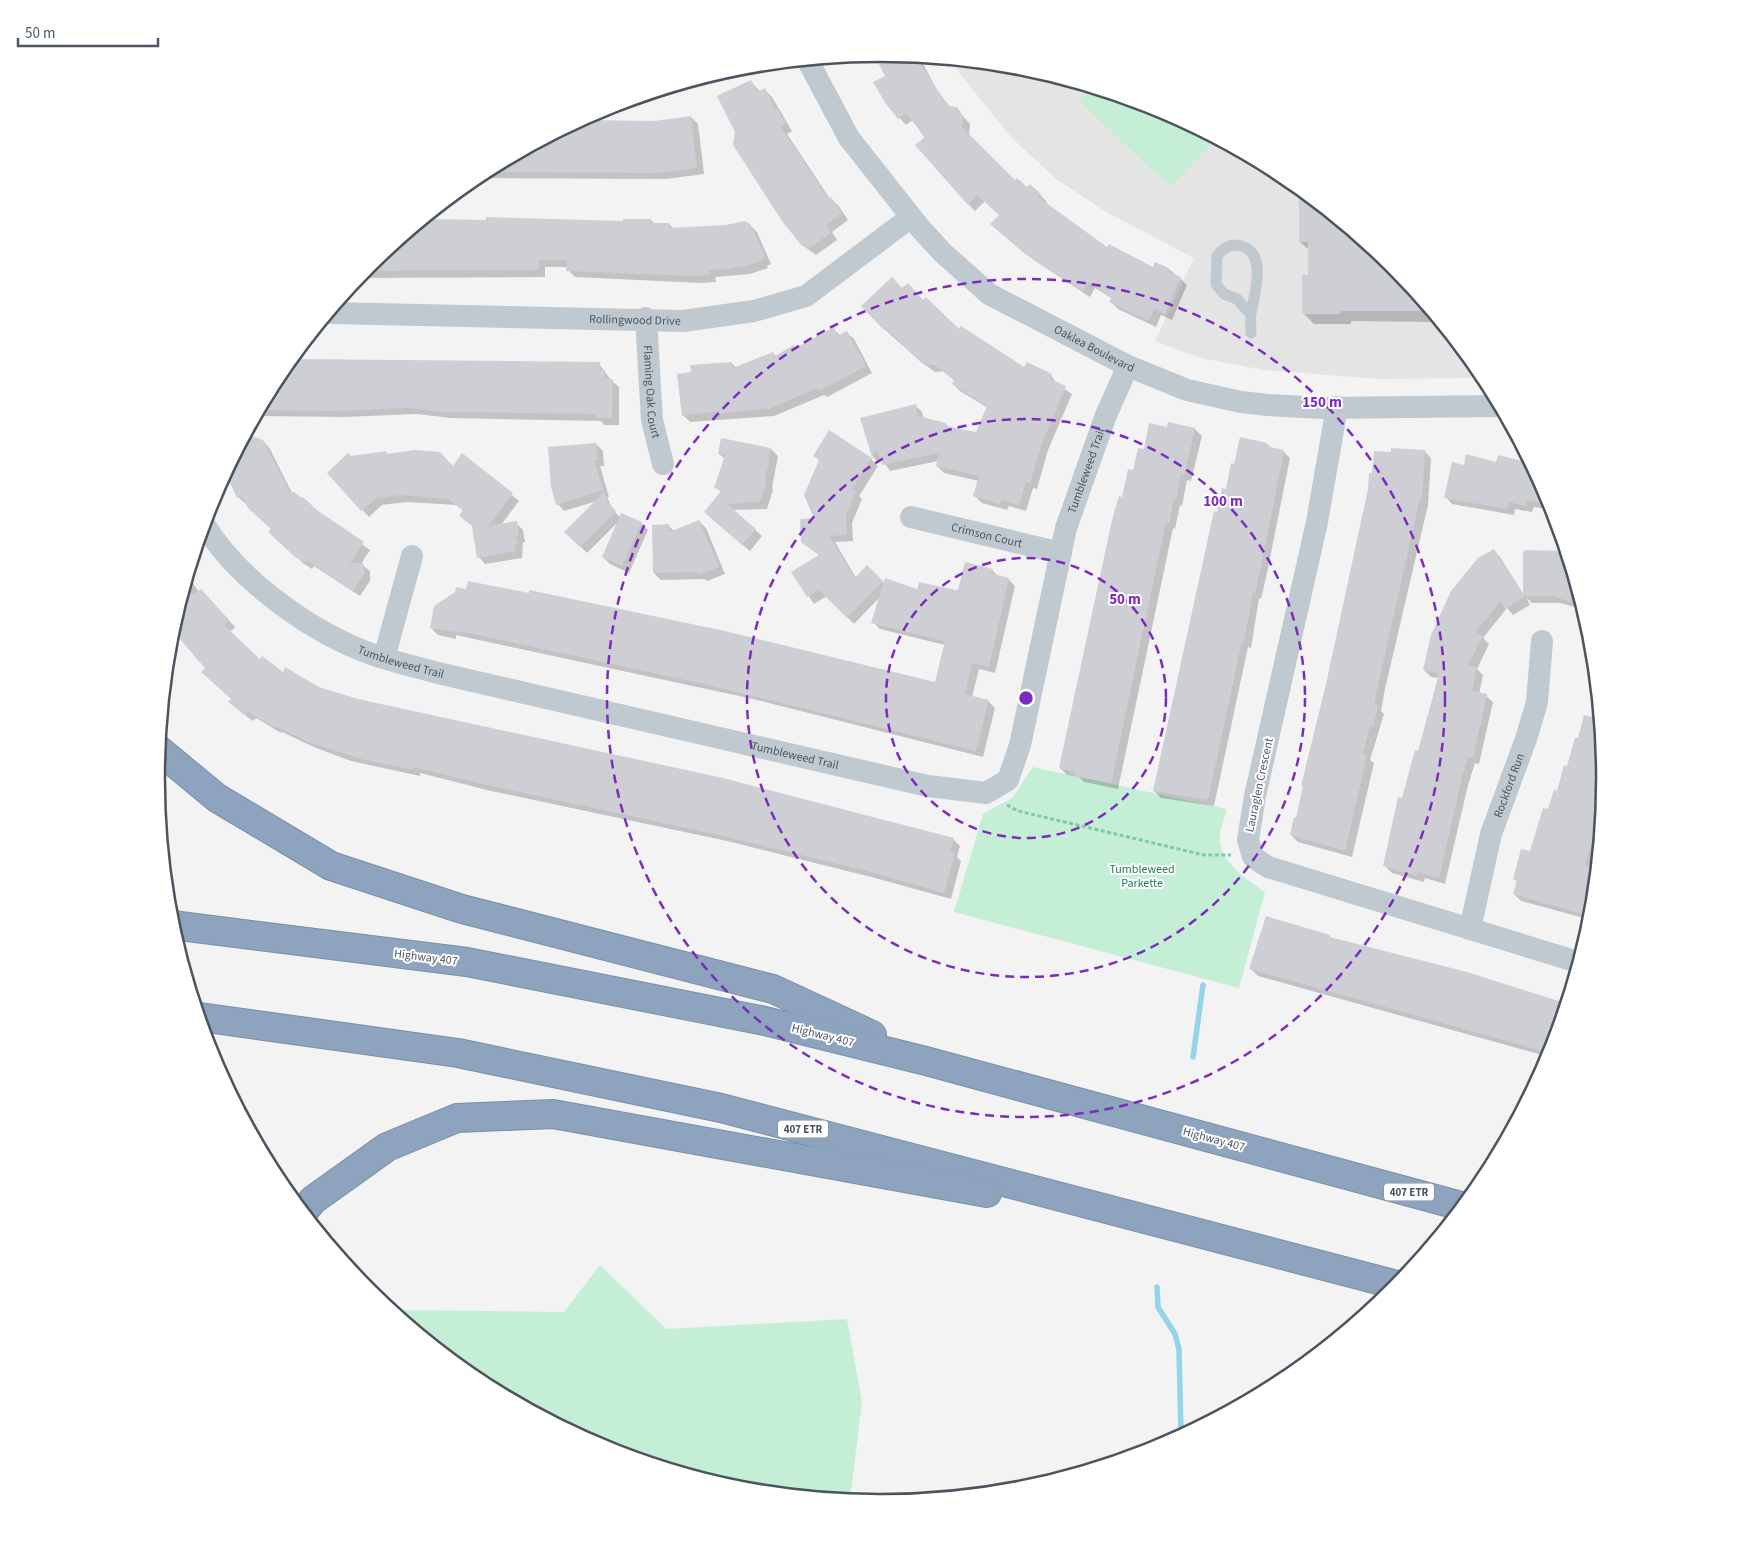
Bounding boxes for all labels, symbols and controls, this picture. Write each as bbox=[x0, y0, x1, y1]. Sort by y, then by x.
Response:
scale bar bbox=[18, 15, 158, 47]
text: 50 m bbox=[25, 23, 55, 44]
street label: Rollingwood Drive bbox=[589, 311, 681, 330]
street label: Oaklea Boulevard bbox=[1051, 321, 1137, 377]
street label: Flaming Oak Court bbox=[639, 345, 664, 440]
text: 150 m bbox=[1302, 392, 1342, 413]
street label: Tumbleweed Trail bbox=[1064, 426, 1110, 516]
text: 100 m bbox=[1203, 491, 1243, 512]
street label: Crimson Court bbox=[949, 519, 1024, 552]
text: 50 m bbox=[1109, 589, 1141, 610]
street label: Tumbleweed Trail bbox=[355, 641, 446, 683]
centre of rings bbox=[1017, 689, 1035, 707]
street label: Lauraglen Crescent bbox=[1241, 736, 1278, 834]
street label: Tumbleweed Trail bbox=[749, 737, 840, 774]
street label: Rockford Run bbox=[1490, 751, 1529, 820]
park label: Tumbleweed Parkette bbox=[1109, 861, 1175, 892]
street label: Highway 407 bbox=[393, 945, 459, 970]
street label: Highway 407 bbox=[790, 1020, 856, 1051]
road number: 407 ETR bbox=[778, 1120, 828, 1138]
street label: Highway 407 bbox=[1181, 1123, 1247, 1156]
road number: 407 ETR bbox=[1384, 1184, 1434, 1200]

